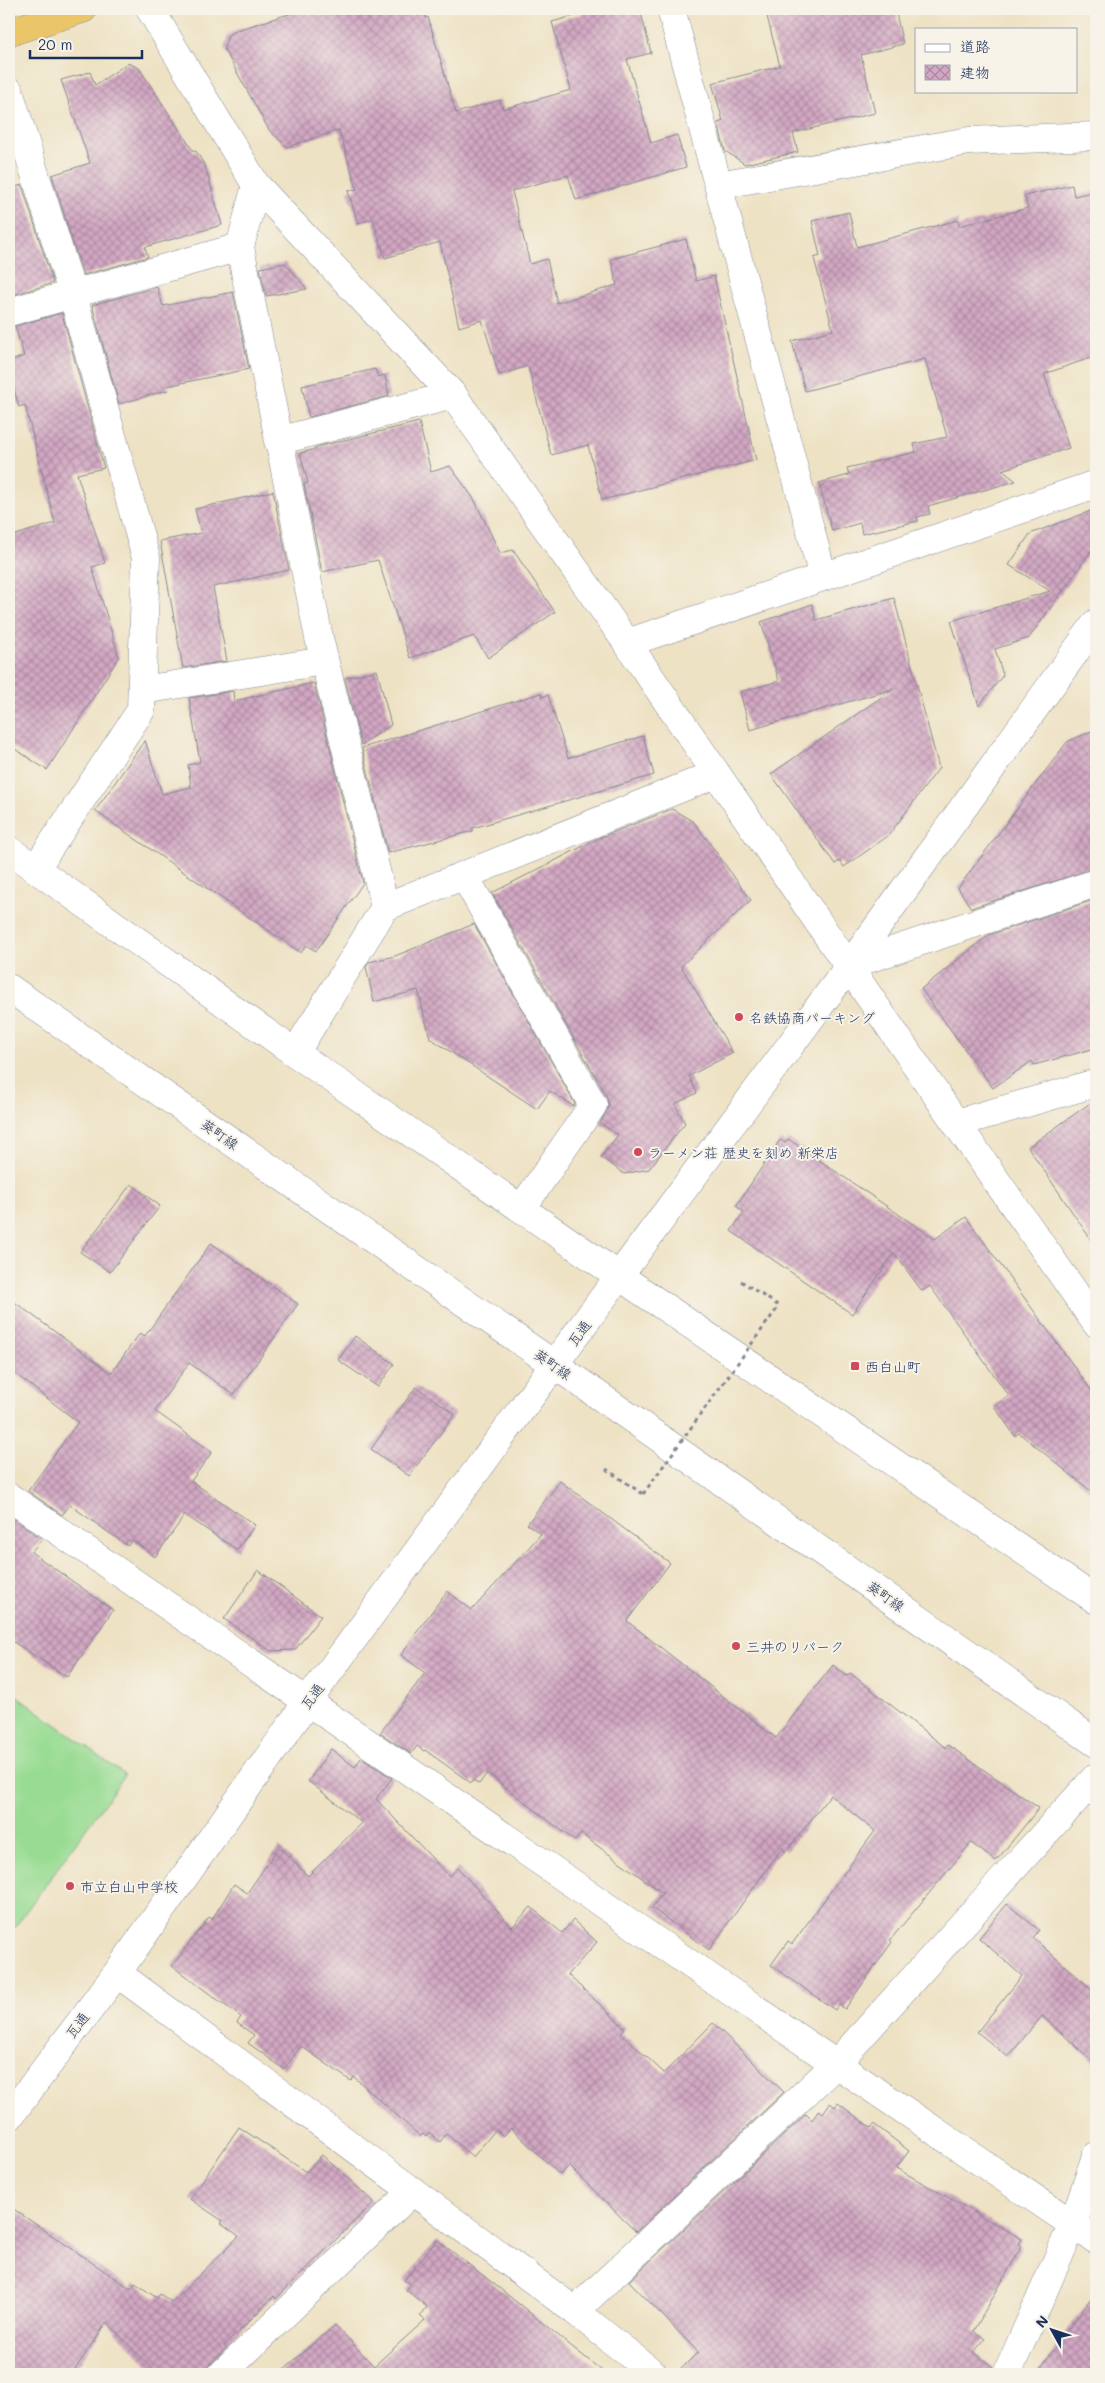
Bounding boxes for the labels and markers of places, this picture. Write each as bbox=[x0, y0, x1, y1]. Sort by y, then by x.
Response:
place label: 名鉄協商パーキング bbox=[749, 1008, 875, 1027]
marker: 名鉄協商パーキング bbox=[733, 1011, 745, 1023]
place label: ラーメン荘 歴史を刻め 新栄店 bbox=[648, 1143, 839, 1162]
marker: ラーメン荘 歴史を刻め 新栄店 bbox=[632, 1146, 644, 1158]
place label: 西白山町 bbox=[865, 1357, 921, 1376]
marker: 西白山町 bbox=[849, 1360, 861, 1372]
place label: 三井のリパーク bbox=[746, 1637, 844, 1656]
marker: 三井のリパーク bbox=[730, 1640, 742, 1652]
place label: 市立白山中学校 bbox=[80, 1877, 178, 1896]
marker: 市立白山中学校 bbox=[64, 1880, 76, 1892]

